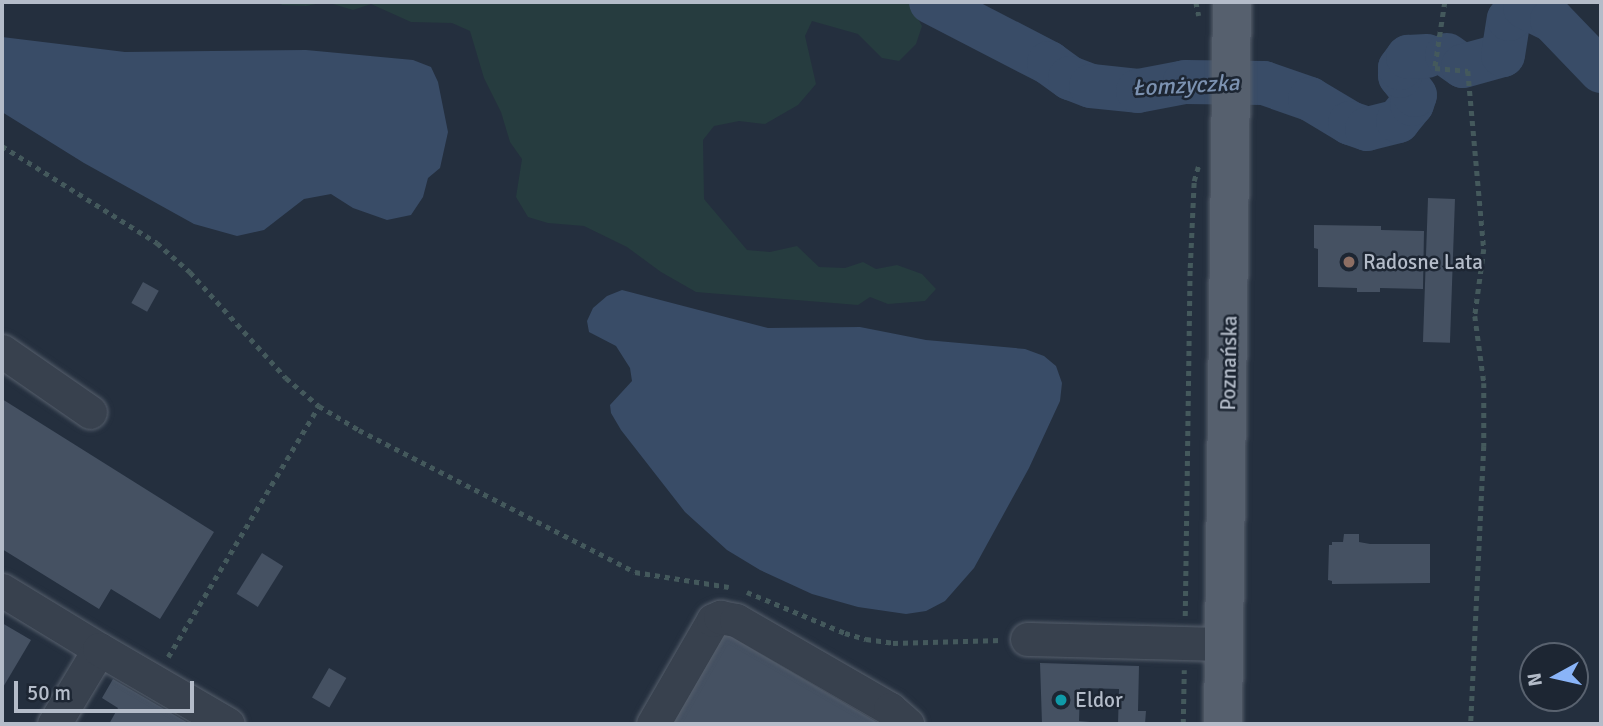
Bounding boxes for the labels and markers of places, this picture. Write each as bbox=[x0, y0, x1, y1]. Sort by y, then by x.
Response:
place label: Radosne Lata bbox=[1363, 249, 1483, 275]
marker: Radosne Lata bbox=[1341, 254, 1357, 270]
place label: Eldor bbox=[1075, 687, 1123, 713]
marker: Eldor bbox=[1053, 692, 1069, 708]

